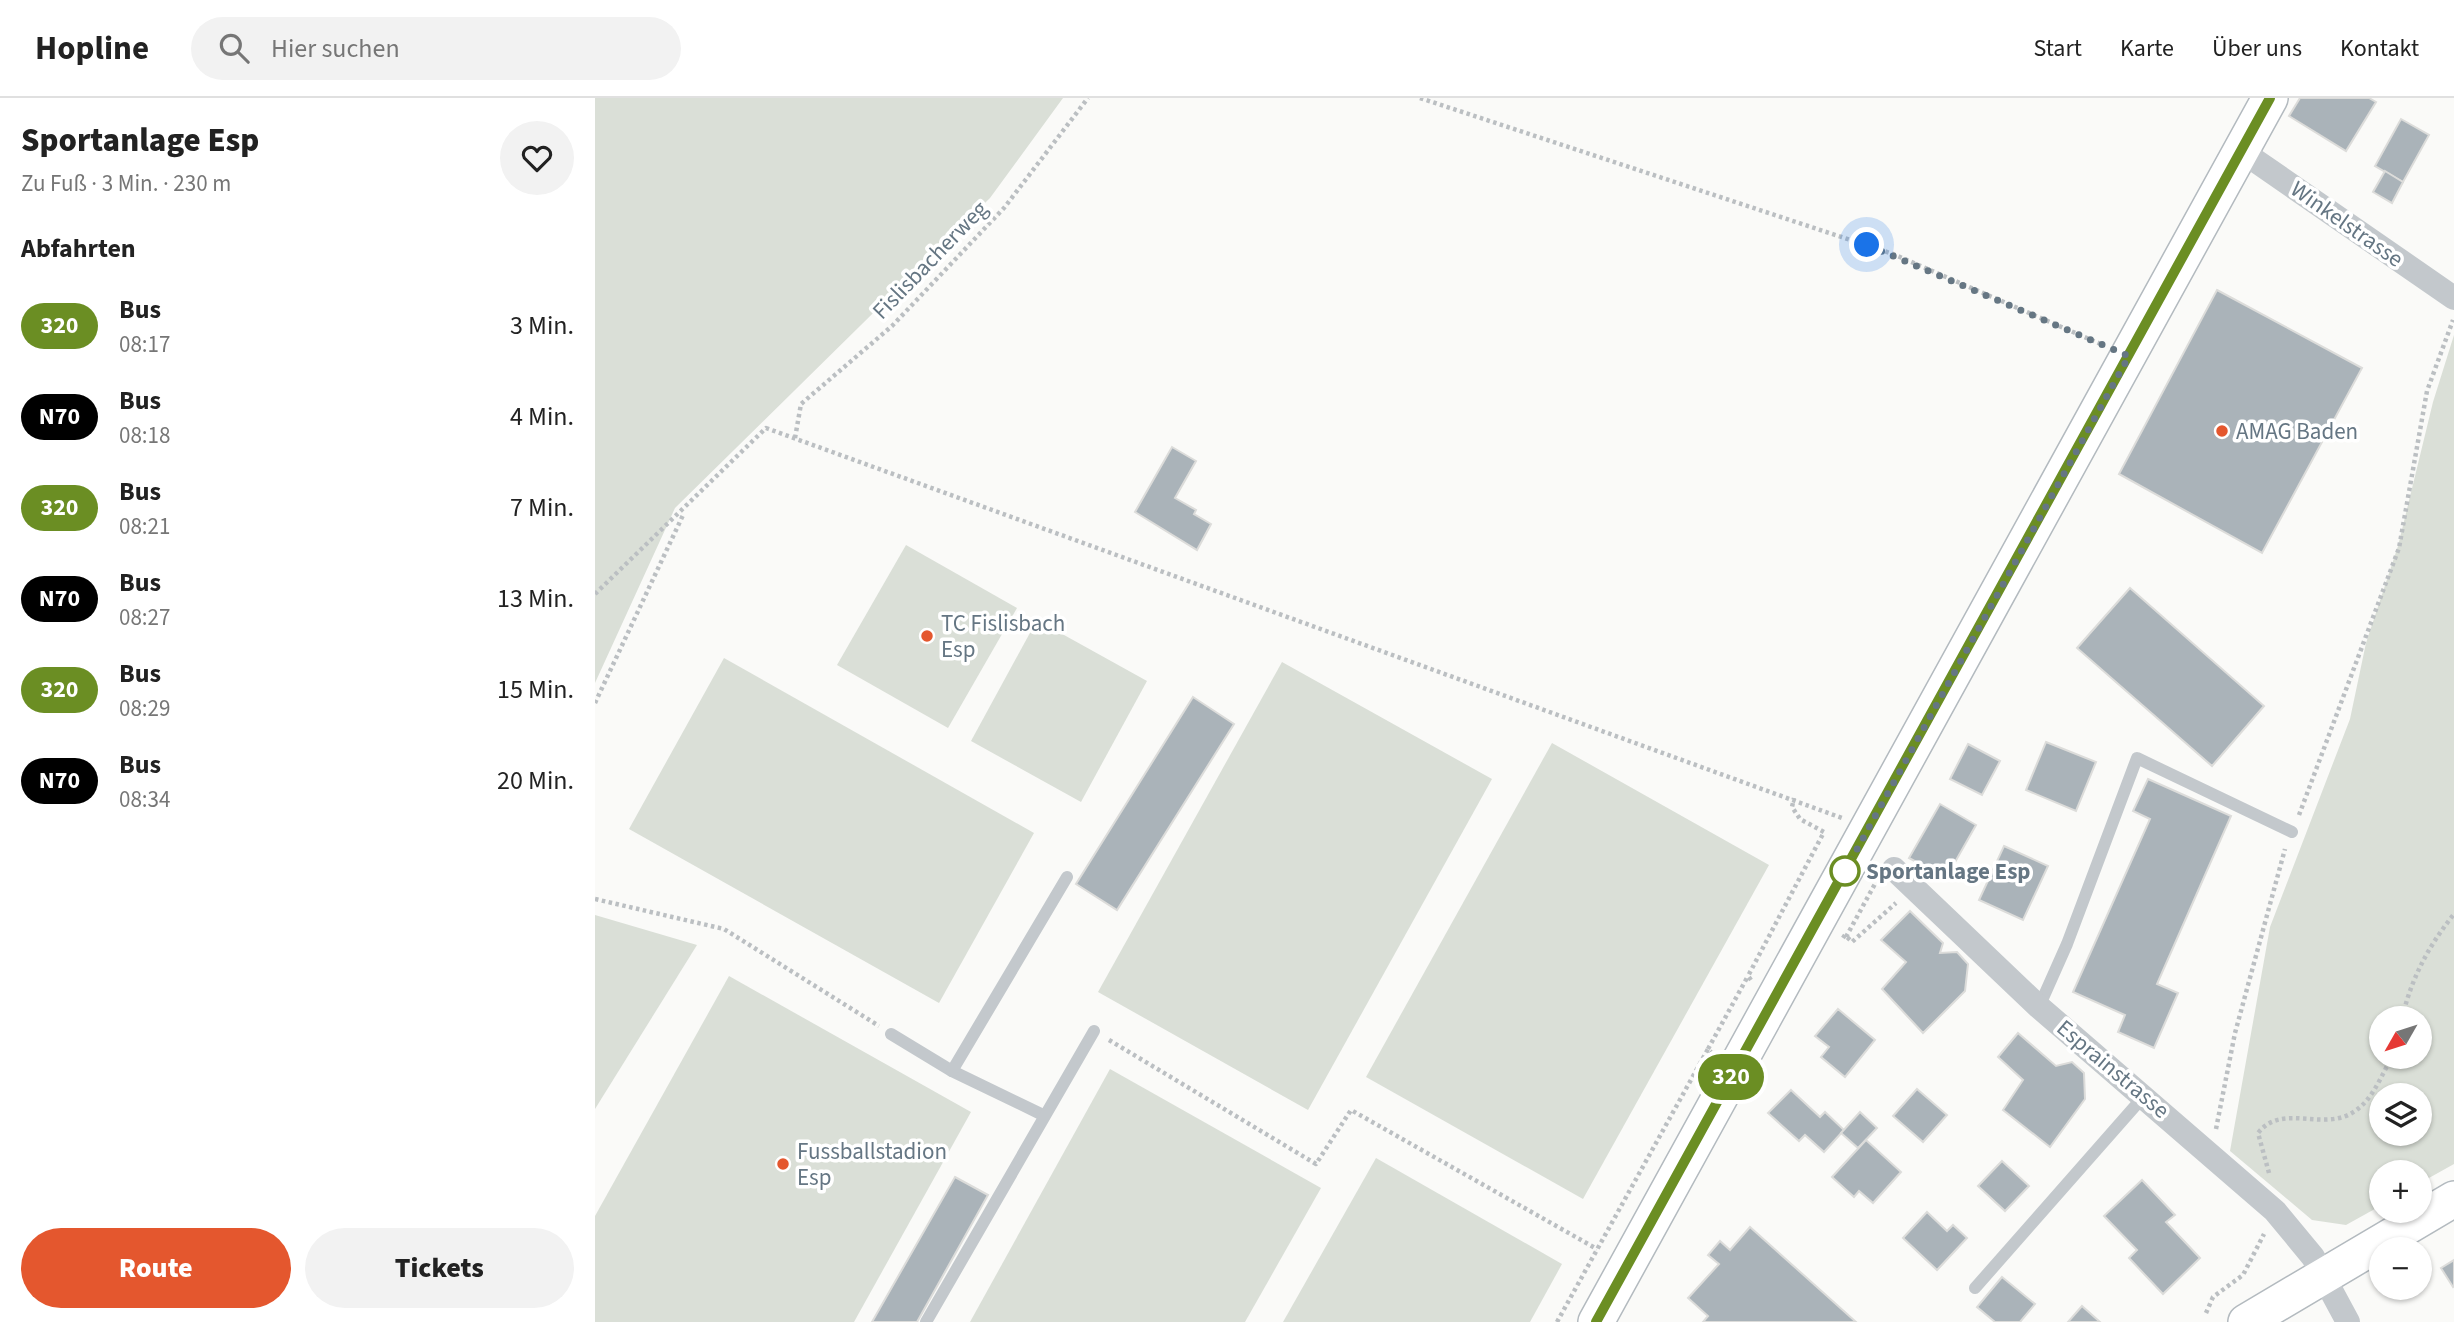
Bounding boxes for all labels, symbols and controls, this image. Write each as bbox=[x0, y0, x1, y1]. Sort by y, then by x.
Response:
search box bbox=[191, 17, 681, 80]
text: Hopline bbox=[35, 25, 149, 72]
icon: search bbox=[215, 29, 253, 67]
text: Hier suchen bbox=[271, 30, 400, 67]
text: Start bbox=[2034, 31, 2082, 66]
text: Karte bbox=[2120, 31, 2174, 66]
text: Über uns bbox=[2212, 31, 2302, 66]
text: Kontakt bbox=[2340, 31, 2419, 66]
text: Sportanlage Esp bbox=[21, 117, 259, 164]
button: heart bbox=[500, 121, 574, 195]
text: Zu Fuß · 3 Min. · 230 m bbox=[21, 167, 231, 200]
street label: Winkelstrasse bbox=[2284, 173, 2410, 275]
street label: Fislisbacherweg bbox=[865, 193, 996, 327]
your location bbox=[1849, 227, 1884, 262]
text: Abfahrten bbox=[21, 230, 136, 267]
text: Bus bbox=[119, 291, 161, 328]
text: 3 Min. bbox=[510, 307, 574, 344]
text: 320 bbox=[40, 308, 79, 343]
text: 08:17 bbox=[119, 328, 170, 361]
text: Bus bbox=[119, 382, 161, 419]
text: 4 Min. bbox=[510, 398, 574, 435]
text: N70 bbox=[39, 399, 80, 434]
place label: AMAG Baden bbox=[2236, 415, 2358, 448]
text: 08:18 bbox=[119, 419, 170, 452]
marker: AMAG Baden bbox=[2214, 423, 2230, 439]
text: Bus bbox=[119, 473, 161, 510]
text: 7 Min. bbox=[510, 489, 574, 526]
text: 320 bbox=[40, 490, 79, 525]
text: 08:21 bbox=[119, 510, 170, 543]
text: Bus bbox=[119, 564, 161, 601]
text: 13 Min. bbox=[497, 580, 574, 617]
text: N70 bbox=[39, 581, 80, 616]
text: 08:27 bbox=[119, 601, 170, 634]
place label: TC Fislisbach Esp bbox=[941, 607, 1065, 666]
marker: TC Fislisbach Esp bbox=[919, 628, 935, 644]
text: Bus bbox=[119, 655, 161, 692]
text: 15 Min. bbox=[497, 671, 574, 708]
text: 320 bbox=[40, 672, 79, 707]
text: 08:29 bbox=[119, 692, 170, 725]
text: Bus bbox=[119, 746, 161, 783]
text: 20 Min. bbox=[497, 762, 574, 799]
text: N70 bbox=[39, 763, 80, 798]
text: 08:34 bbox=[119, 783, 170, 816]
place label: Sportanlage Esp bbox=[1866, 855, 2031, 888]
marker: Sportanlage Esp bbox=[1830, 856, 1860, 886]
north arrow bbox=[2369, 1006, 2433, 1069]
map controls bbox=[2369, 1006, 2432, 1300]
street label: Esprainstrasse bbox=[2049, 1012, 2177, 1126]
line badge: 320 bbox=[1691, 1054, 1771, 1100]
text: 320 bbox=[1712, 1059, 1750, 1094]
button: layers bbox=[2369, 1083, 2432, 1146]
place label: Fussballstadion Esp bbox=[797, 1135, 947, 1194]
marker: Fussballstadion Esp bbox=[775, 1156, 791, 1172]
button: + bbox=[2369, 1160, 2432, 1223]
button: Route bbox=[21, 1228, 291, 1308]
button: Tickets bbox=[305, 1228, 574, 1308]
button: − bbox=[2369, 1237, 2432, 1300]

